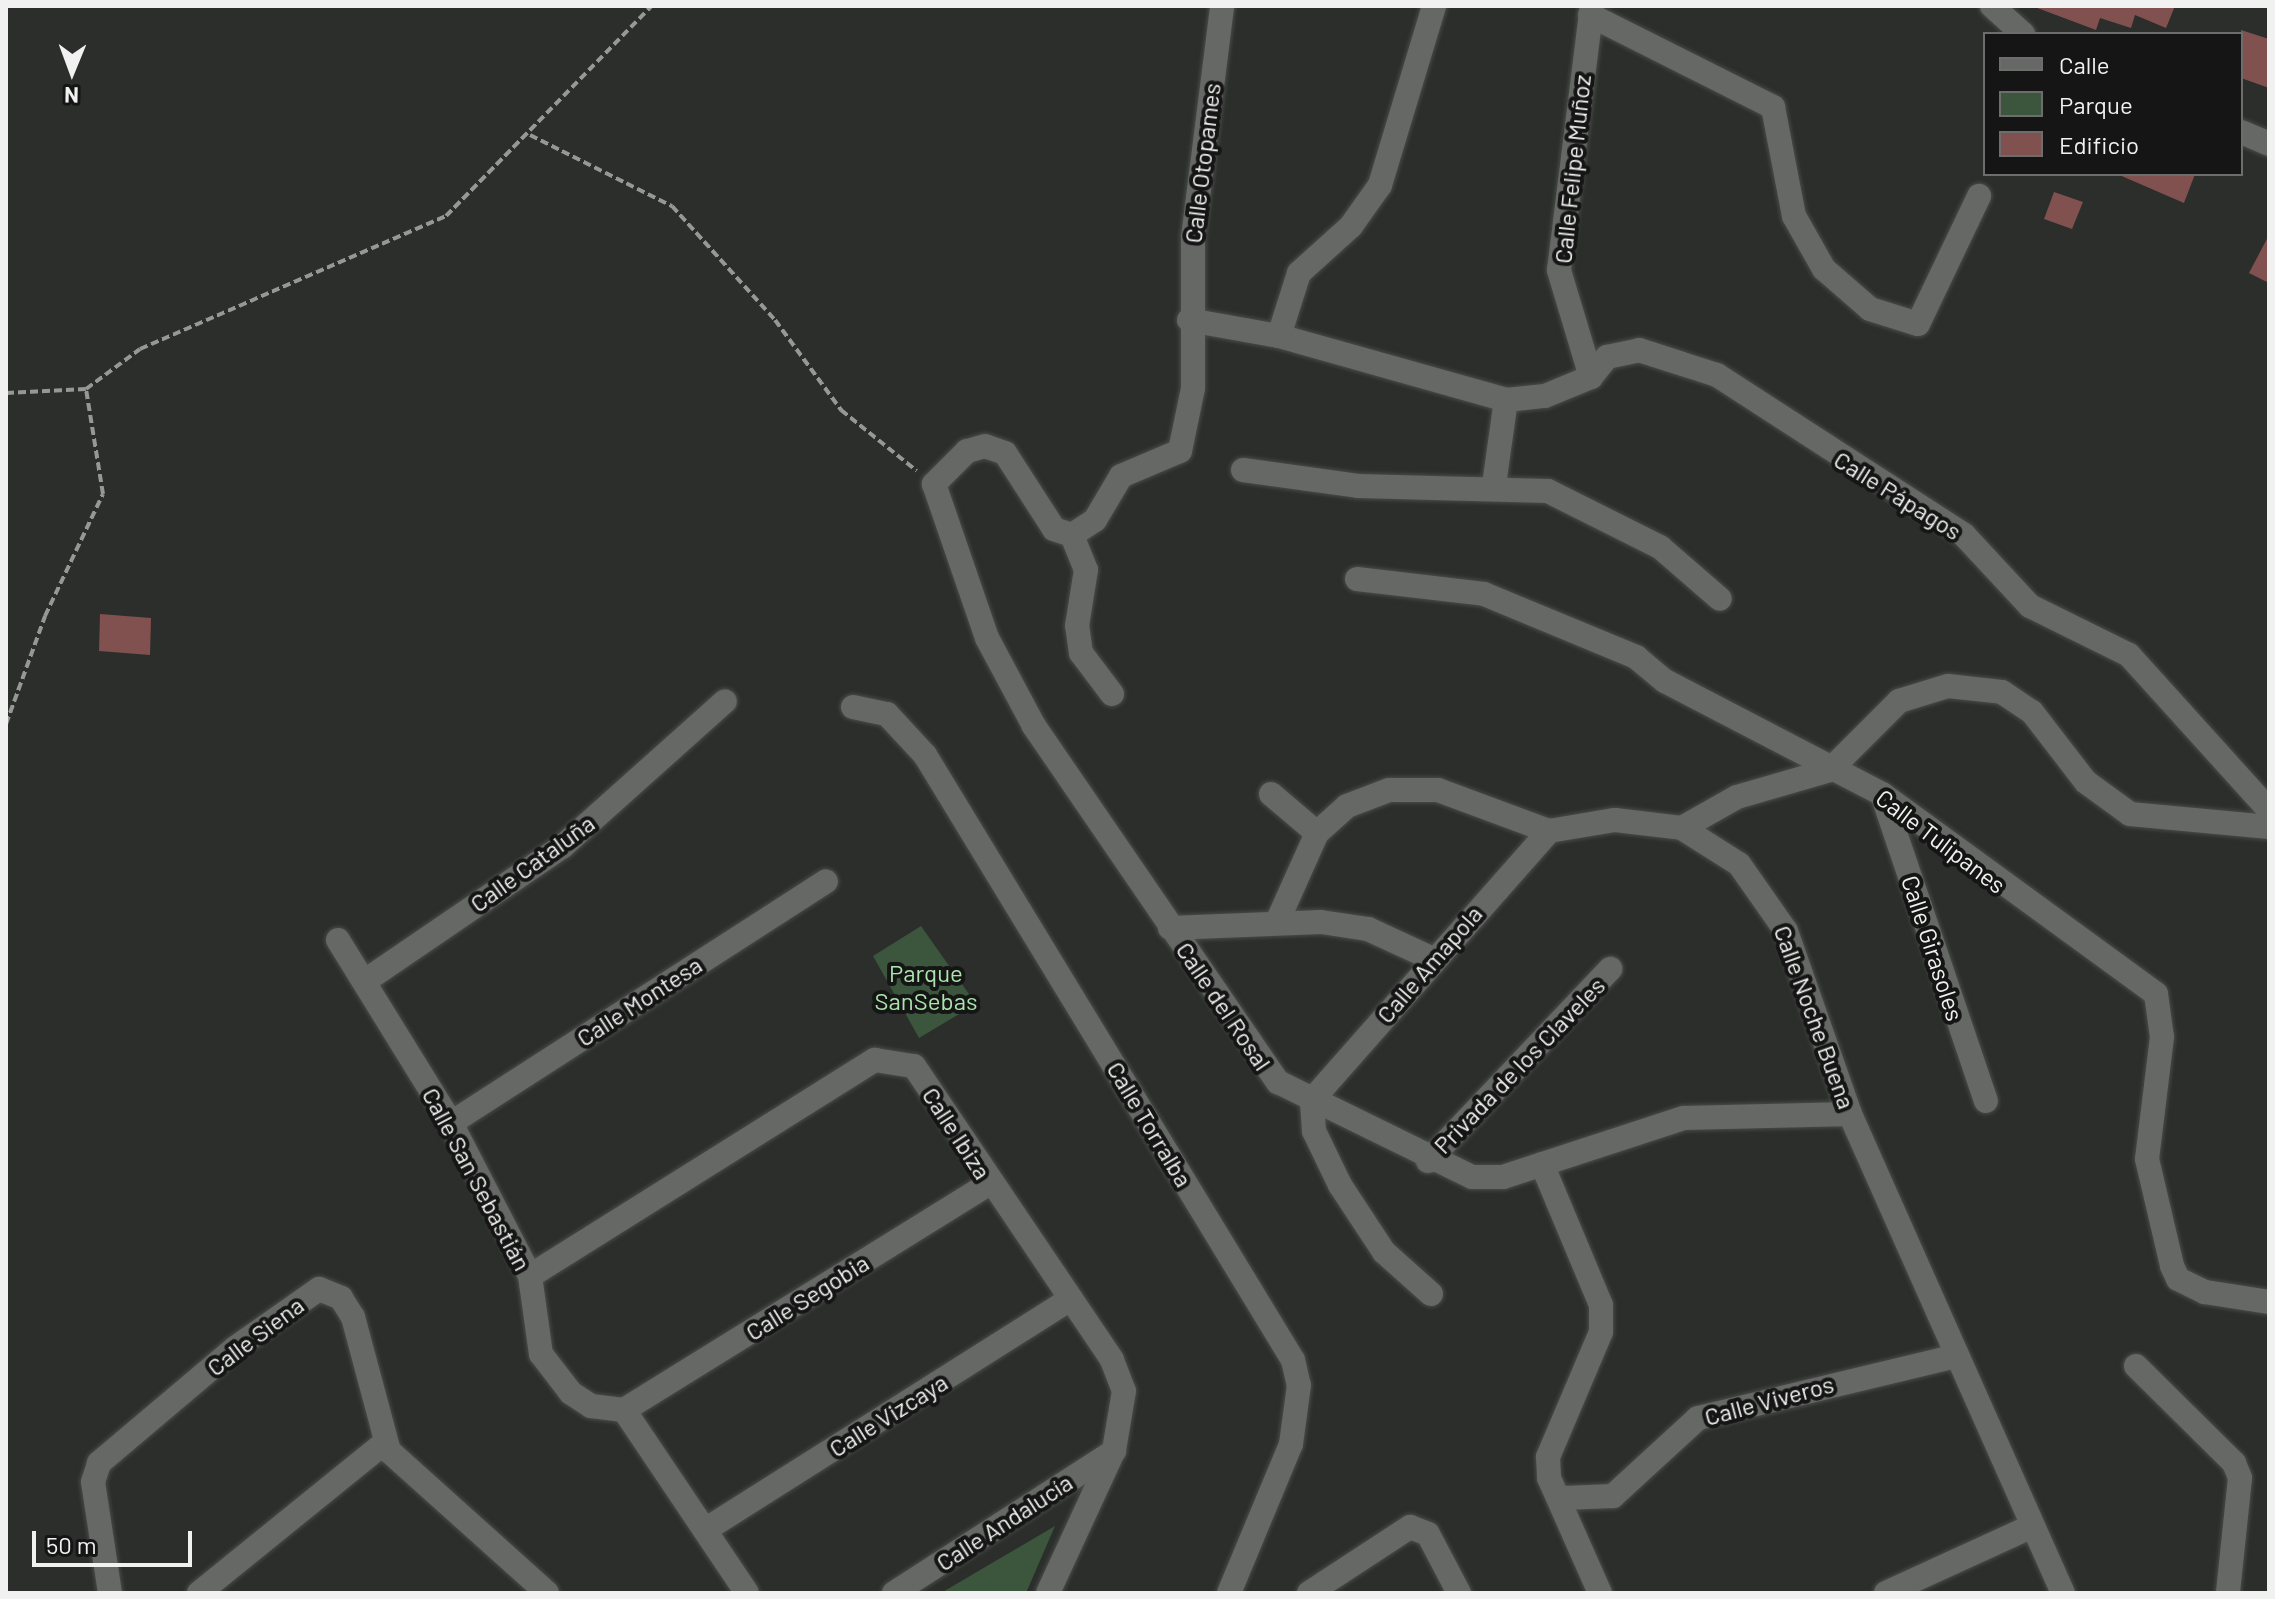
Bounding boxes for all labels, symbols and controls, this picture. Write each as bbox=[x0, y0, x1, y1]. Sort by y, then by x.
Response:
north arrow bbox=[32, 32, 112, 112]
legend bbox=[1983, 32, 2243, 176]
text: Calle bbox=[2059, 50, 2110, 79]
street label: Calle Felipe Muñoz bbox=[1548, 73, 1596, 265]
street label: Calle Otopames bbox=[1178, 81, 1226, 245]
text: N bbox=[64, 83, 79, 109]
text: Parque bbox=[2059, 90, 2133, 119]
text: Edificio bbox=[2059, 130, 2139, 159]
street label: Calle Pápagos bbox=[1829, 444, 1967, 546]
street label: Calle Tulipanes bbox=[1871, 783, 2011, 899]
street label: Calle Cataluña bbox=[464, 808, 600, 918]
street label: Calle Girasoles bbox=[1896, 872, 1970, 1024]
street label: Calle Amapola bbox=[1370, 899, 1488, 1029]
street label: Calle Noche Buena bbox=[1768, 921, 1862, 1113]
street label: Calle del Rosal bbox=[1171, 936, 1277, 1076]
street label: Calle Montesa bbox=[571, 950, 707, 1052]
park label: Parque SanSebas bbox=[875, 959, 977, 1015]
street label: Privada de los Claveles bbox=[1427, 971, 1611, 1159]
street label: Calle Torralba bbox=[1101, 1056, 1199, 1192]
street label: Calle Ibiza bbox=[917, 1082, 997, 1184]
street label: Calle San Sebastián bbox=[417, 1083, 537, 1275]
street label: Calle Segobia bbox=[740, 1248, 874, 1346]
street label: Calle Siena bbox=[201, 1290, 309, 1382]
street label: Calle Vizcaya bbox=[824, 1367, 952, 1463]
street label: Calle Viveros bbox=[1701, 1369, 1837, 1431]
street label: Calle Andalucía bbox=[931, 1467, 1077, 1577]
scale bar bbox=[36, 1515, 196, 1565]
text: 50 m bbox=[46, 1530, 97, 1559]

